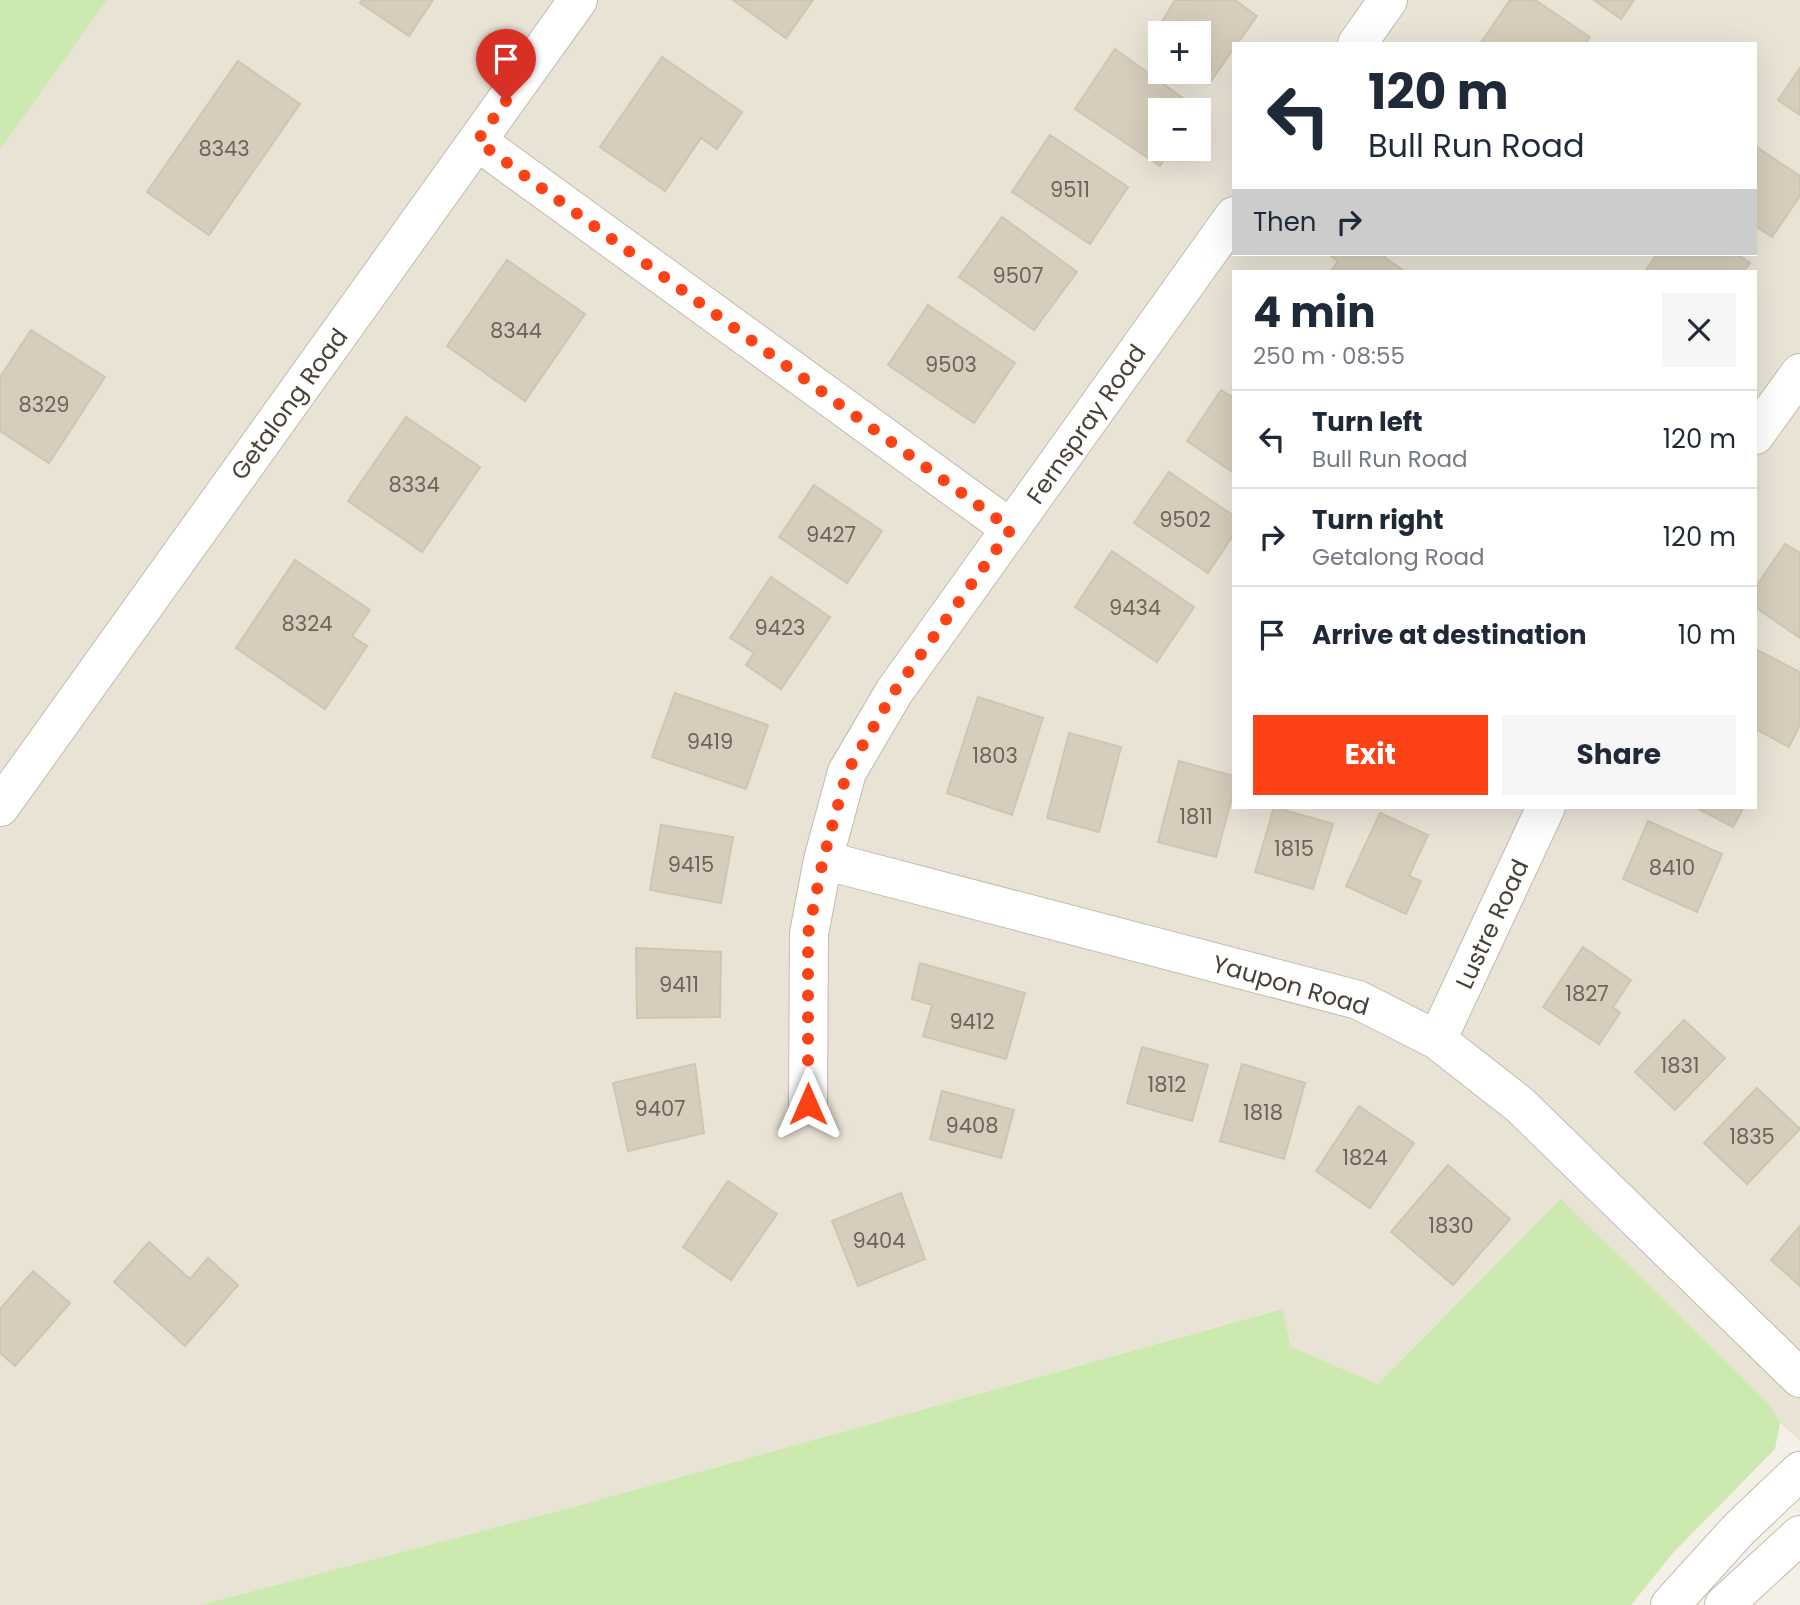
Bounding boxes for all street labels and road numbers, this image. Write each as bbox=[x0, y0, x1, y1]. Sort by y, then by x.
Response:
street label: Getalong Road bbox=[223, 321, 355, 487]
street label: Fernspray Road bbox=[1019, 338, 1153, 510]
street label: Lustre Road bbox=[1448, 854, 1536, 994]
street label: Yaupon Road bbox=[1209, 947, 1373, 1023]

